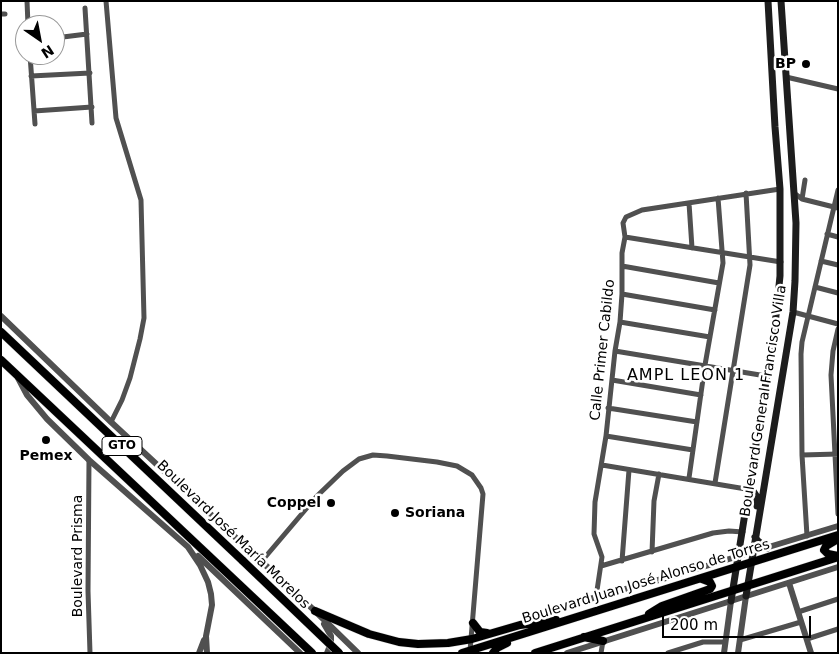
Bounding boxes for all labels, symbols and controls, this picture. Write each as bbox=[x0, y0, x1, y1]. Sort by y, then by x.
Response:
north arrow bbox=[15, 15, 65, 65]
text: N bbox=[38, 42, 57, 62]
place label: BP bbox=[775, 56, 796, 72]
marker: BP bbox=[800, 58, 812, 70]
street label: Calle Primer Cabildo bbox=[587, 279, 619, 421]
street label: Boulevard General Francisco Villa bbox=[737, 284, 791, 518]
district label: AMPL LEON 1 bbox=[626, 366, 746, 386]
marker: Pemex bbox=[40, 434, 52, 446]
road number: GTO bbox=[102, 436, 142, 456]
place label: Pemex bbox=[20, 448, 72, 464]
street label: Boulevard José María Morelos bbox=[153, 457, 313, 613]
street label: Boulevard Prisma bbox=[70, 495, 86, 617]
place label: Coppel bbox=[267, 495, 321, 511]
marker: Coppel bbox=[325, 497, 337, 509]
place label: Soriana bbox=[405, 505, 465, 521]
marker: Soriana bbox=[389, 507, 401, 519]
street label: Boulevard Juan José Alonso de Torres bbox=[520, 536, 772, 628]
scale bar bbox=[664, 606, 813, 638]
text: 200 m bbox=[670, 616, 718, 634]

